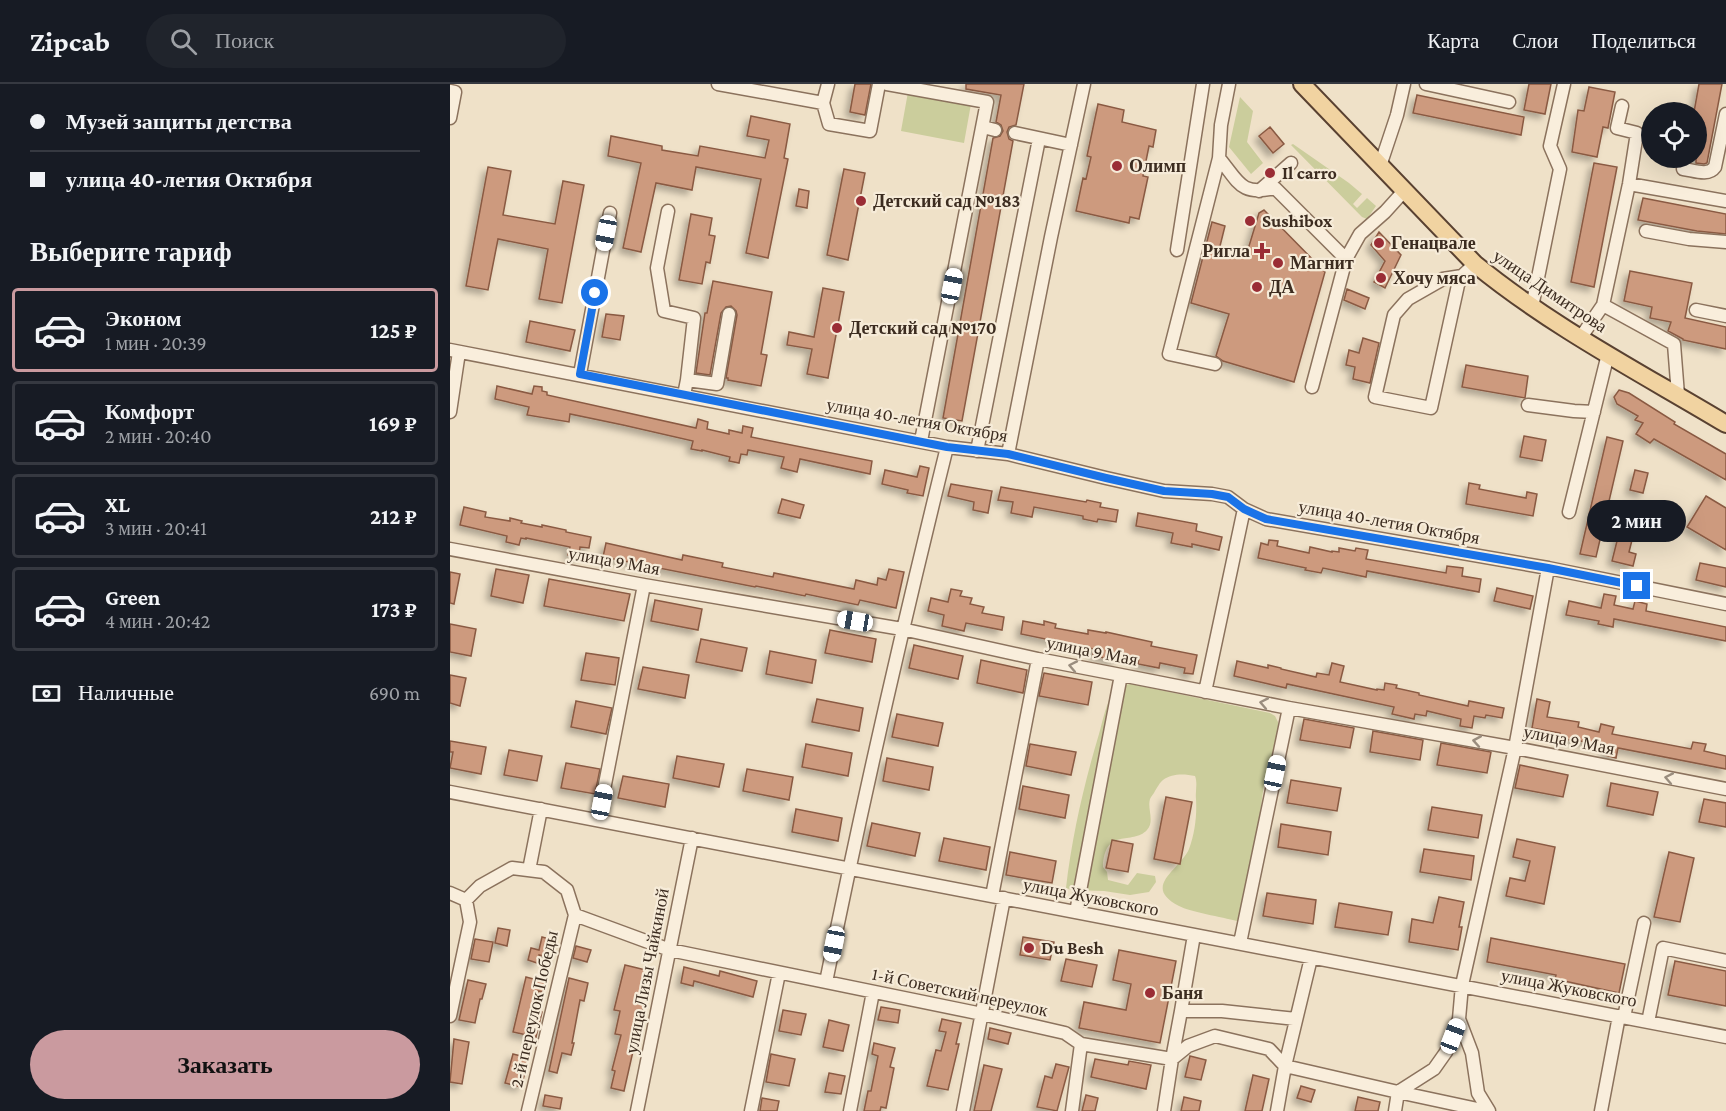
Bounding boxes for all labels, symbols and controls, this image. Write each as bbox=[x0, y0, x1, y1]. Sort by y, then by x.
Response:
search box bbox=[146, 14, 566, 68]
icon: search bbox=[167, 25, 200, 58]
text: Zipcab bbox=[30, 26, 110, 57]
text: Поиск bbox=[215, 28, 274, 53]
text: Карта bbox=[1427, 29, 1479, 53]
text: Слои bbox=[1512, 29, 1558, 53]
text: Поделиться bbox=[1591, 29, 1696, 53]
map controls bbox=[1641, 102, 1707, 168]
button: locate bbox=[1641, 102, 1707, 168]
text: Музей защиты детства bbox=[66, 109, 292, 134]
place label: Олимп bbox=[1129, 156, 1186, 176]
marker: Олимп bbox=[1110, 159, 1124, 173]
place label: Il carro bbox=[1282, 163, 1337, 183]
marker: Il carro bbox=[1263, 166, 1277, 180]
text: улица 40-летия Октября bbox=[66, 167, 312, 192]
place label: Детский сад №183 bbox=[873, 191, 1020, 211]
marker: Детский сад №183 bbox=[854, 194, 868, 208]
place label: Sushibox bbox=[1262, 211, 1333, 231]
car bbox=[594, 214, 618, 252]
marker: Sushibox bbox=[1243, 214, 1257, 228]
place label: Генацвале bbox=[1391, 233, 1476, 253]
marker: Генацвале bbox=[1372, 236, 1386, 250]
text: Выберите тариф bbox=[30, 237, 232, 267]
place label: Ригла bbox=[1202, 241, 1250, 261]
marker: Ригла bbox=[1255, 244, 1269, 258]
street label: улица Димитрова bbox=[1489, 245, 1611, 337]
place label: Магнит bbox=[1290, 253, 1354, 273]
marker: Магнит bbox=[1271, 256, 1285, 270]
car bbox=[940, 267, 964, 305]
place label: Хочу мяса bbox=[1393, 268, 1476, 288]
marker: Хочу мяса bbox=[1374, 271, 1388, 285]
place label: ДА bbox=[1269, 277, 1294, 297]
route start bbox=[581, 279, 608, 306]
marker: ДА bbox=[1250, 280, 1264, 294]
icon: car bbox=[33, 303, 87, 357]
text: Эконом bbox=[105, 306, 182, 331]
text: 125 ₽ bbox=[370, 318, 417, 343]
place label: Детский сад №170 bbox=[849, 318, 997, 338]
marker: Детский сад №170 bbox=[830, 321, 844, 335]
text: 1 мин · 20:39 bbox=[105, 332, 207, 354]
street label: улица 40-летия Октября bbox=[825, 394, 1009, 446]
icon: car bbox=[33, 396, 87, 450]
text: Комфорт bbox=[105, 399, 194, 424]
text: 169 ₽ bbox=[369, 411, 417, 436]
text: 2 мин · 20:40 bbox=[105, 425, 212, 447]
icon: car bbox=[33, 489, 87, 543]
text: XL bbox=[105, 492, 130, 517]
street label: улица 40-летия Октября bbox=[1297, 496, 1481, 548]
callout: 2 мин bbox=[1588, 499, 1686, 541]
text: 212 ₽ bbox=[370, 504, 417, 529]
text: 2 мин bbox=[1611, 510, 1662, 532]
text: 3 мин · 20:41 bbox=[105, 517, 207, 539]
street label: улица 9 Мая bbox=[567, 543, 661, 579]
route end bbox=[1623, 572, 1650, 599]
icon: car bbox=[33, 582, 87, 636]
text: Green bbox=[105, 585, 161, 610]
text: 173 ₽ bbox=[371, 597, 417, 622]
car bbox=[836, 609, 874, 633]
text: 4 мин · 20:42 bbox=[105, 610, 210, 632]
street label: улица 9 Мая bbox=[1045, 632, 1139, 670]
one-way arrow bbox=[1068, 660, 1078, 673]
icon: cash bbox=[30, 677, 63, 710]
text: Наличные bbox=[78, 680, 174, 705]
text: 690 m bbox=[369, 682, 420, 704]
one-way arrow bbox=[1260, 697, 1270, 710]
street label: улица 9 Мая bbox=[1522, 721, 1616, 759]
one-way arrow bbox=[1472, 735, 1482, 748]
car bbox=[1262, 754, 1288, 792]
one-way arrow bbox=[1664, 772, 1674, 785]
car bbox=[590, 783, 614, 821]
street label: улица Жуковского bbox=[1021, 874, 1161, 920]
street label: улица Лизы Чайкиной bbox=[621, 886, 673, 1055]
car bbox=[822, 925, 846, 963]
street label: 2-й переулок Победы bbox=[506, 929, 562, 1089]
place label: Du Besh bbox=[1041, 938, 1104, 958]
marker: Du Besh bbox=[1022, 941, 1036, 955]
street label: 1-й Советский переулок bbox=[870, 964, 1050, 1020]
street label: улица Жуковского bbox=[1499, 965, 1639, 1011]
place label: Баня bbox=[1162, 983, 1203, 1003]
marker: Баня bbox=[1143, 986, 1157, 1000]
car bbox=[1438, 1016, 1468, 1056]
button: Заказать bbox=[30, 1030, 420, 1099]

